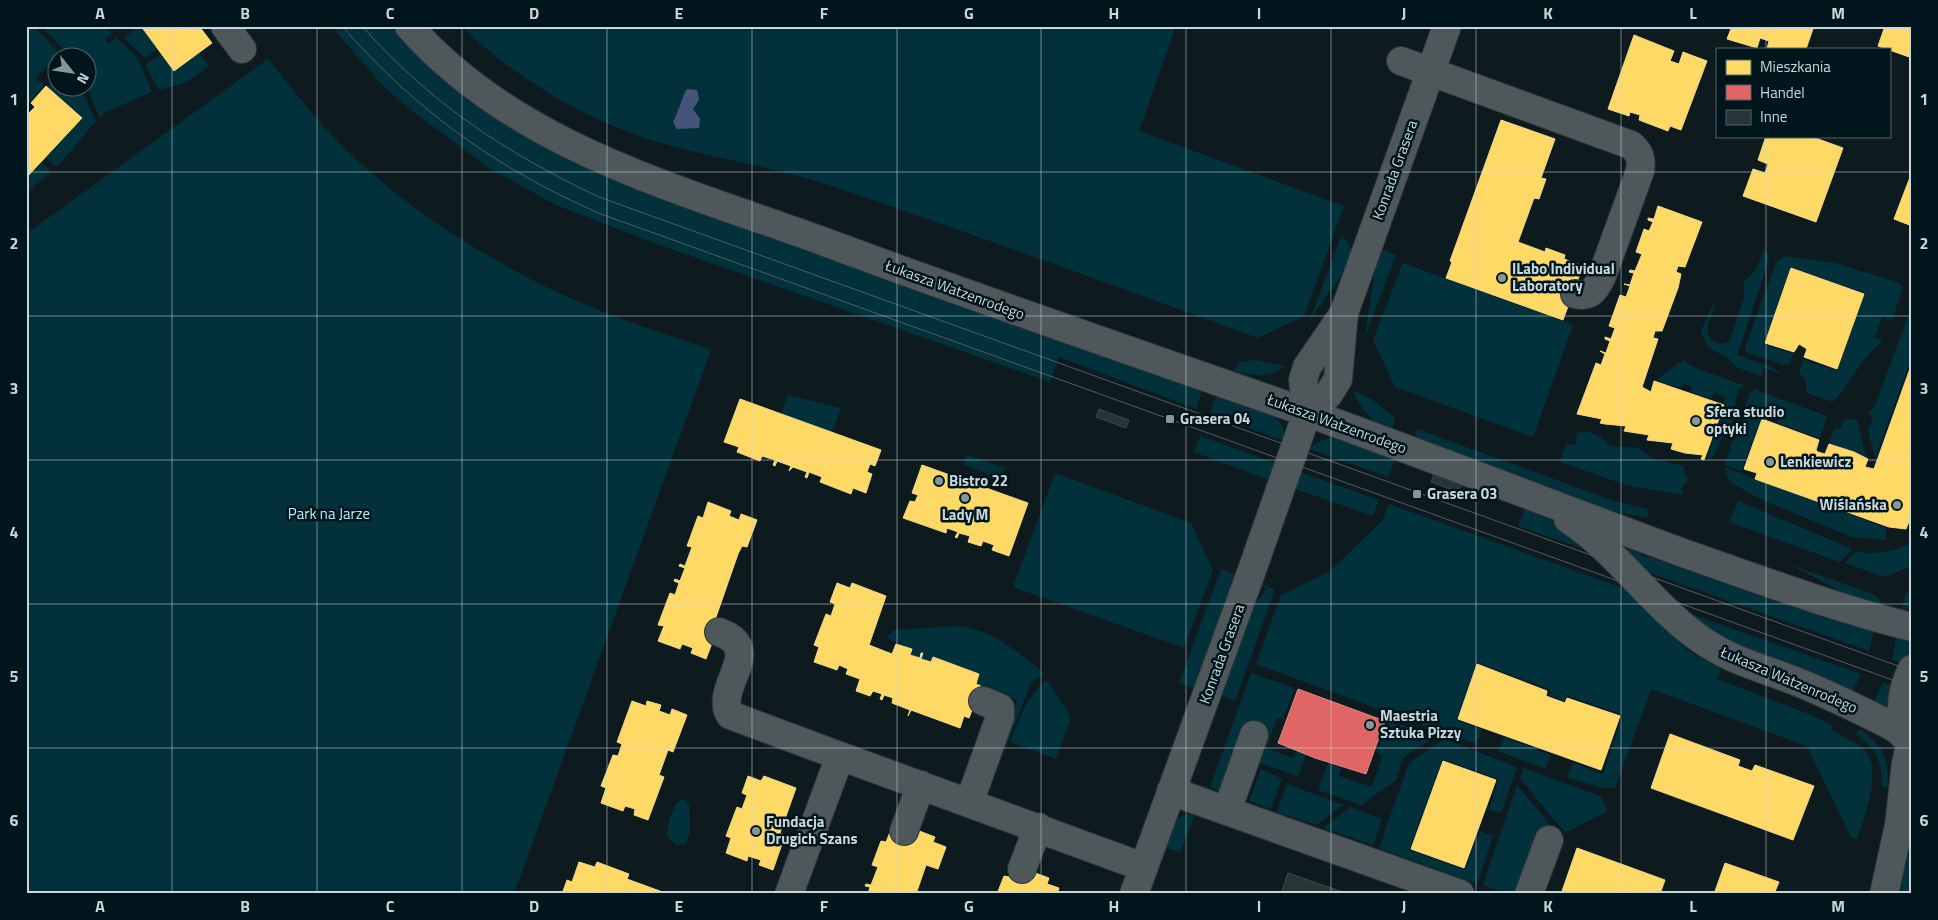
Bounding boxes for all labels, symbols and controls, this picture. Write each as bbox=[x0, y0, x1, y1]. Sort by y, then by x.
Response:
text: A bbox=[95, 1, 105, 25]
text: B bbox=[240, 1, 250, 25]
text: C bbox=[386, 1, 395, 25]
text: D bbox=[529, 1, 539, 25]
text: E bbox=[675, 1, 684, 25]
text: F bbox=[820, 1, 829, 25]
text: G bbox=[964, 1, 974, 25]
text: H bbox=[1109, 1, 1119, 25]
text: I bbox=[1257, 1, 1261, 25]
text: J bbox=[1402, 1, 1406, 25]
text: K bbox=[1543, 1, 1553, 25]
text: L bbox=[1689, 1, 1697, 25]
text: M bbox=[1831, 1, 1845, 25]
north arrow bbox=[48, 48, 98, 98]
legend bbox=[1716, 48, 1890, 138]
text: Mieszkania bbox=[1760, 55, 1831, 78]
text: N bbox=[72, 69, 95, 88]
text: Handel bbox=[1760, 81, 1805, 104]
text: 1 bbox=[10, 87, 18, 111]
text: 1 bbox=[1920, 87, 1928, 111]
text: Inne bbox=[1760, 105, 1787, 128]
street label: Konrada Grasera bbox=[1366, 116, 1423, 223]
text: 2 bbox=[10, 231, 18, 255]
text: 2 bbox=[1920, 231, 1928, 255]
street label: Łukasza Watzenrodego bbox=[881, 253, 1028, 325]
place label: ILabo Individual Laboratory bbox=[1512, 257, 1615, 297]
marker: ILabo Individual Laboratory bbox=[1496, 272, 1508, 284]
text: 3 bbox=[10, 376, 18, 400]
text: 3 bbox=[1920, 376, 1928, 400]
street label: Łukasza Watzenrodego bbox=[1263, 387, 1410, 459]
place label: Sfera studio optyki bbox=[1706, 400, 1784, 440]
place label: Grasera 04 bbox=[1180, 407, 1251, 430]
marker: Grasera 04 bbox=[1164, 413, 1176, 425]
marker: Sfera studio optyki bbox=[1690, 415, 1702, 427]
place label: Lenkiewicz bbox=[1780, 450, 1851, 473]
marker: Lenkiewicz bbox=[1764, 456, 1776, 468]
place label: Bistro 22 bbox=[949, 469, 1008, 492]
marker: Bistro 22 bbox=[933, 475, 945, 487]
place label: Grasera 03 bbox=[1427, 482, 1498, 505]
marker: Grasera 03 bbox=[1411, 488, 1423, 500]
marker: Lady M bbox=[959, 492, 971, 504]
place label: Wiślańska bbox=[1820, 493, 1887, 516]
marker: Wiślańska bbox=[1891, 499, 1903, 511]
park label: Park na Jarze bbox=[288, 502, 370, 525]
place label: Lady M bbox=[942, 503, 988, 526]
text: 4 bbox=[10, 520, 19, 544]
text: 4 bbox=[1920, 520, 1929, 544]
street label: Konrada Grasera bbox=[1193, 600, 1250, 707]
street label: Łukasza Watzenrodego bbox=[1716, 640, 1861, 719]
text: 5 bbox=[10, 664, 19, 688]
text: 5 bbox=[1920, 664, 1929, 688]
place label: Maestria Sztuka Pizzy bbox=[1380, 704, 1462, 744]
marker: Maestria Sztuka Pizzy bbox=[1364, 719, 1376, 731]
text: 6 bbox=[10, 808, 19, 832]
text: 6 bbox=[1920, 808, 1929, 832]
place label: Fundacja Drugich Szans bbox=[766, 810, 858, 850]
marker: Fundacja Drugich Szans bbox=[750, 825, 762, 837]
text: A bbox=[95, 894, 105, 918]
text: B bbox=[240, 894, 250, 918]
text: C bbox=[386, 894, 395, 918]
text: D bbox=[529, 894, 539, 918]
text: E bbox=[675, 894, 684, 918]
text: F bbox=[820, 894, 829, 918]
text: G bbox=[964, 894, 974, 918]
text: H bbox=[1109, 894, 1119, 918]
text: I bbox=[1257, 894, 1261, 918]
text: J bbox=[1402, 894, 1406, 918]
text: K bbox=[1543, 894, 1553, 918]
text: L bbox=[1689, 894, 1697, 918]
text: M bbox=[1831, 894, 1845, 918]

